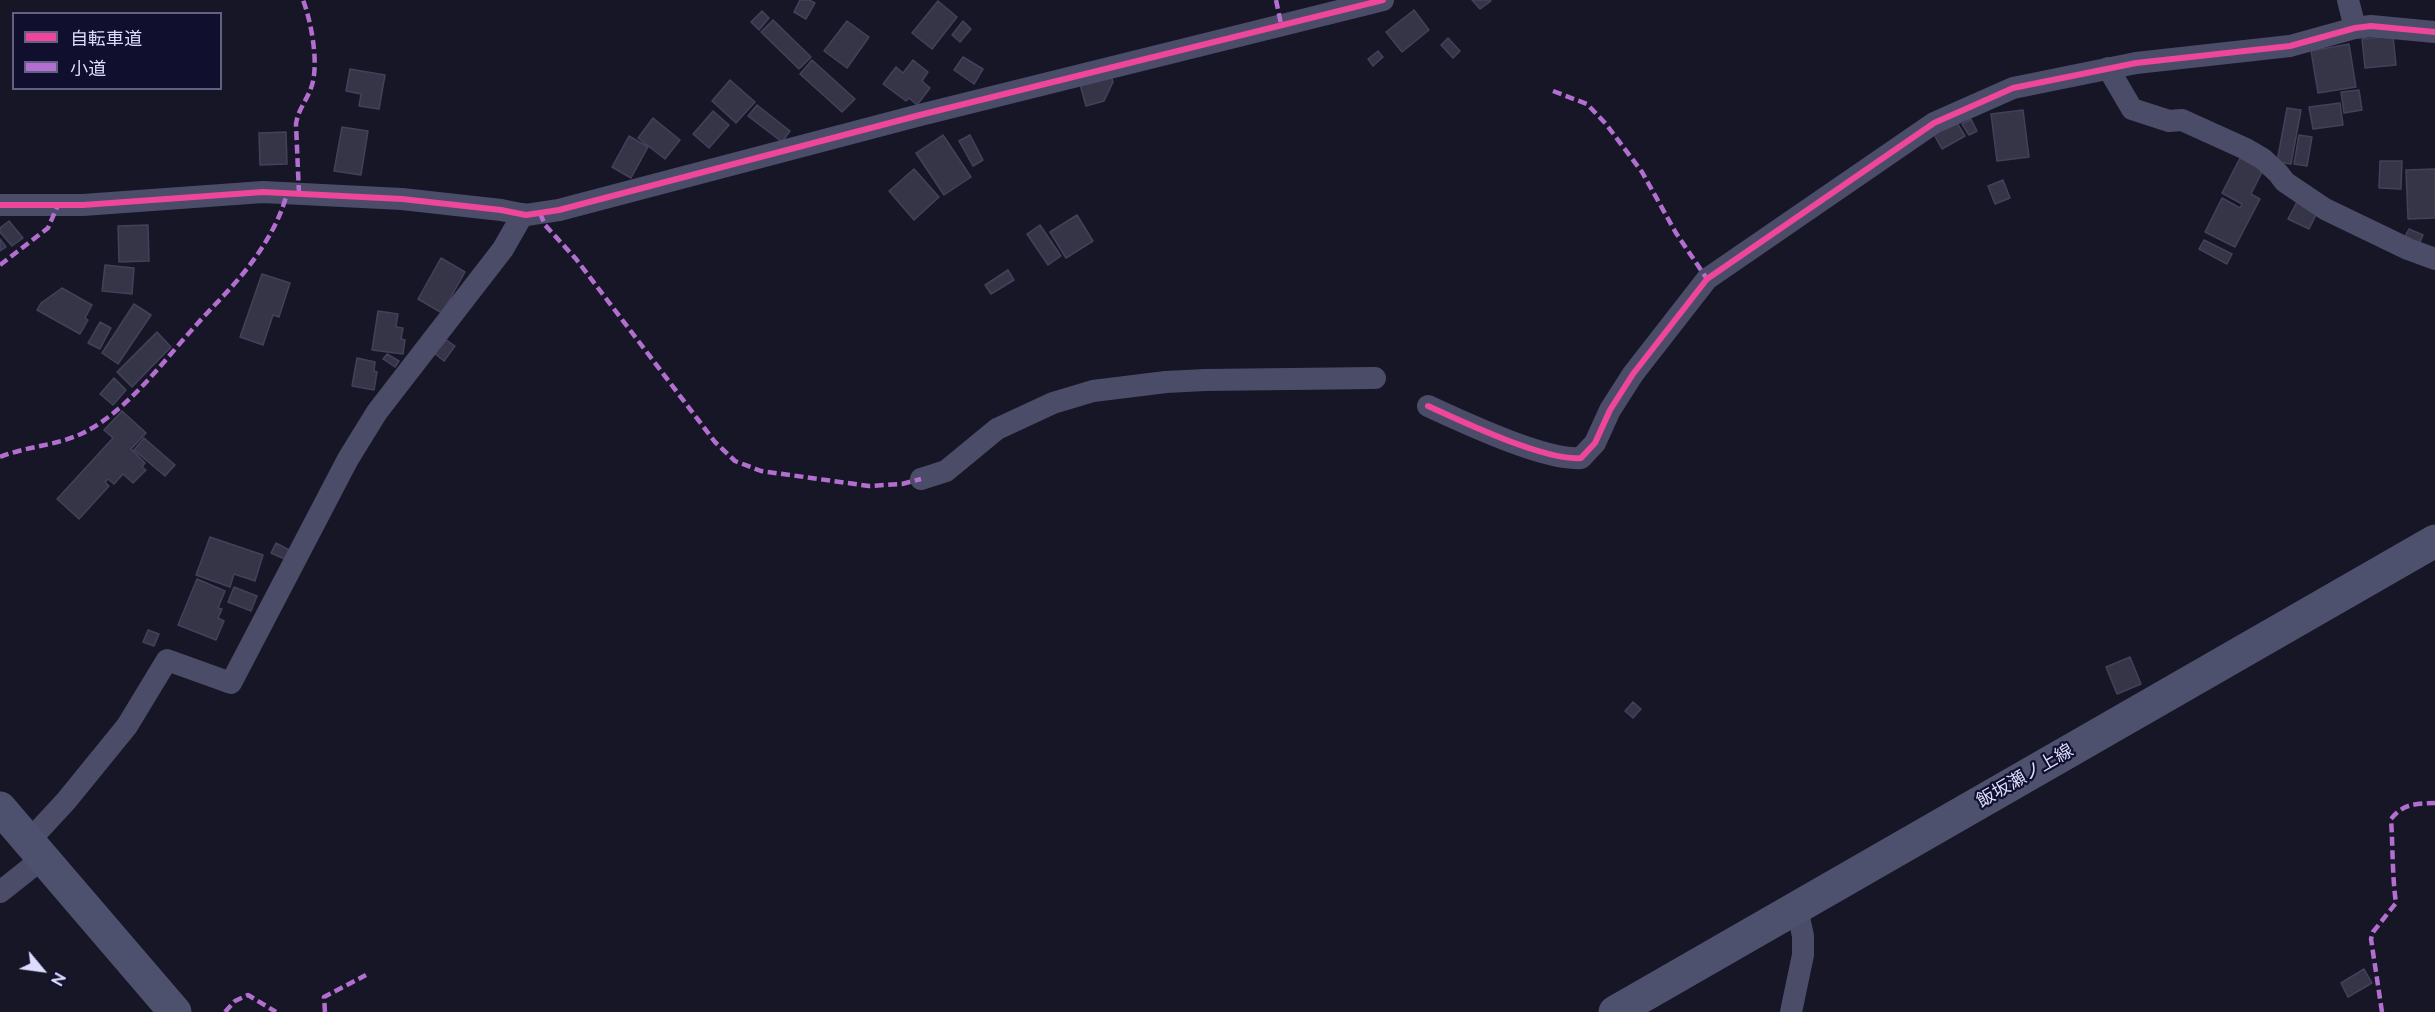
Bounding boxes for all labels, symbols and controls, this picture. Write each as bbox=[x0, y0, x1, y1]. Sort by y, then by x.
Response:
legend bbox=[12, 12, 222, 90]
text: 自転車道 bbox=[70, 28, 142, 49]
text: 小道 bbox=[70, 58, 106, 79]
street label: 飯坂瀬ノ上線 bbox=[1973, 740, 2077, 812]
north arrow bbox=[12, 940, 72, 1000]
text: N bbox=[47, 969, 69, 989]

